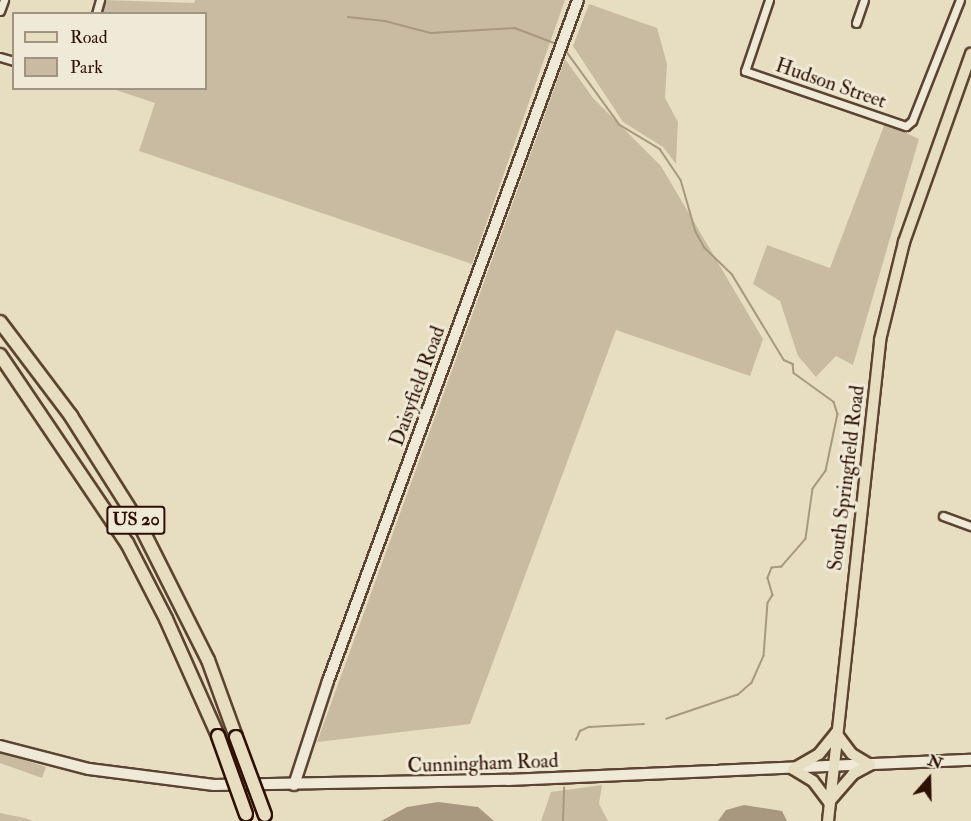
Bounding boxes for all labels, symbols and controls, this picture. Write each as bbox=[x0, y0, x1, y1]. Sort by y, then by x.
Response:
legend bbox=[12, 12, 207, 90]
text: Road bbox=[70, 26, 108, 49]
street label: Hudson Street bbox=[772, 53, 890, 113]
text: Park bbox=[70, 56, 103, 79]
street label: Daisyfield Road bbox=[384, 323, 450, 449]
street label: South Springfield Road bbox=[823, 384, 869, 572]
road number: US 20 bbox=[106, 505, 166, 535]
street label: Cunningham Road bbox=[407, 748, 559, 778]
north arrow bbox=[899, 749, 959, 809]
text: N bbox=[925, 750, 945, 774]

